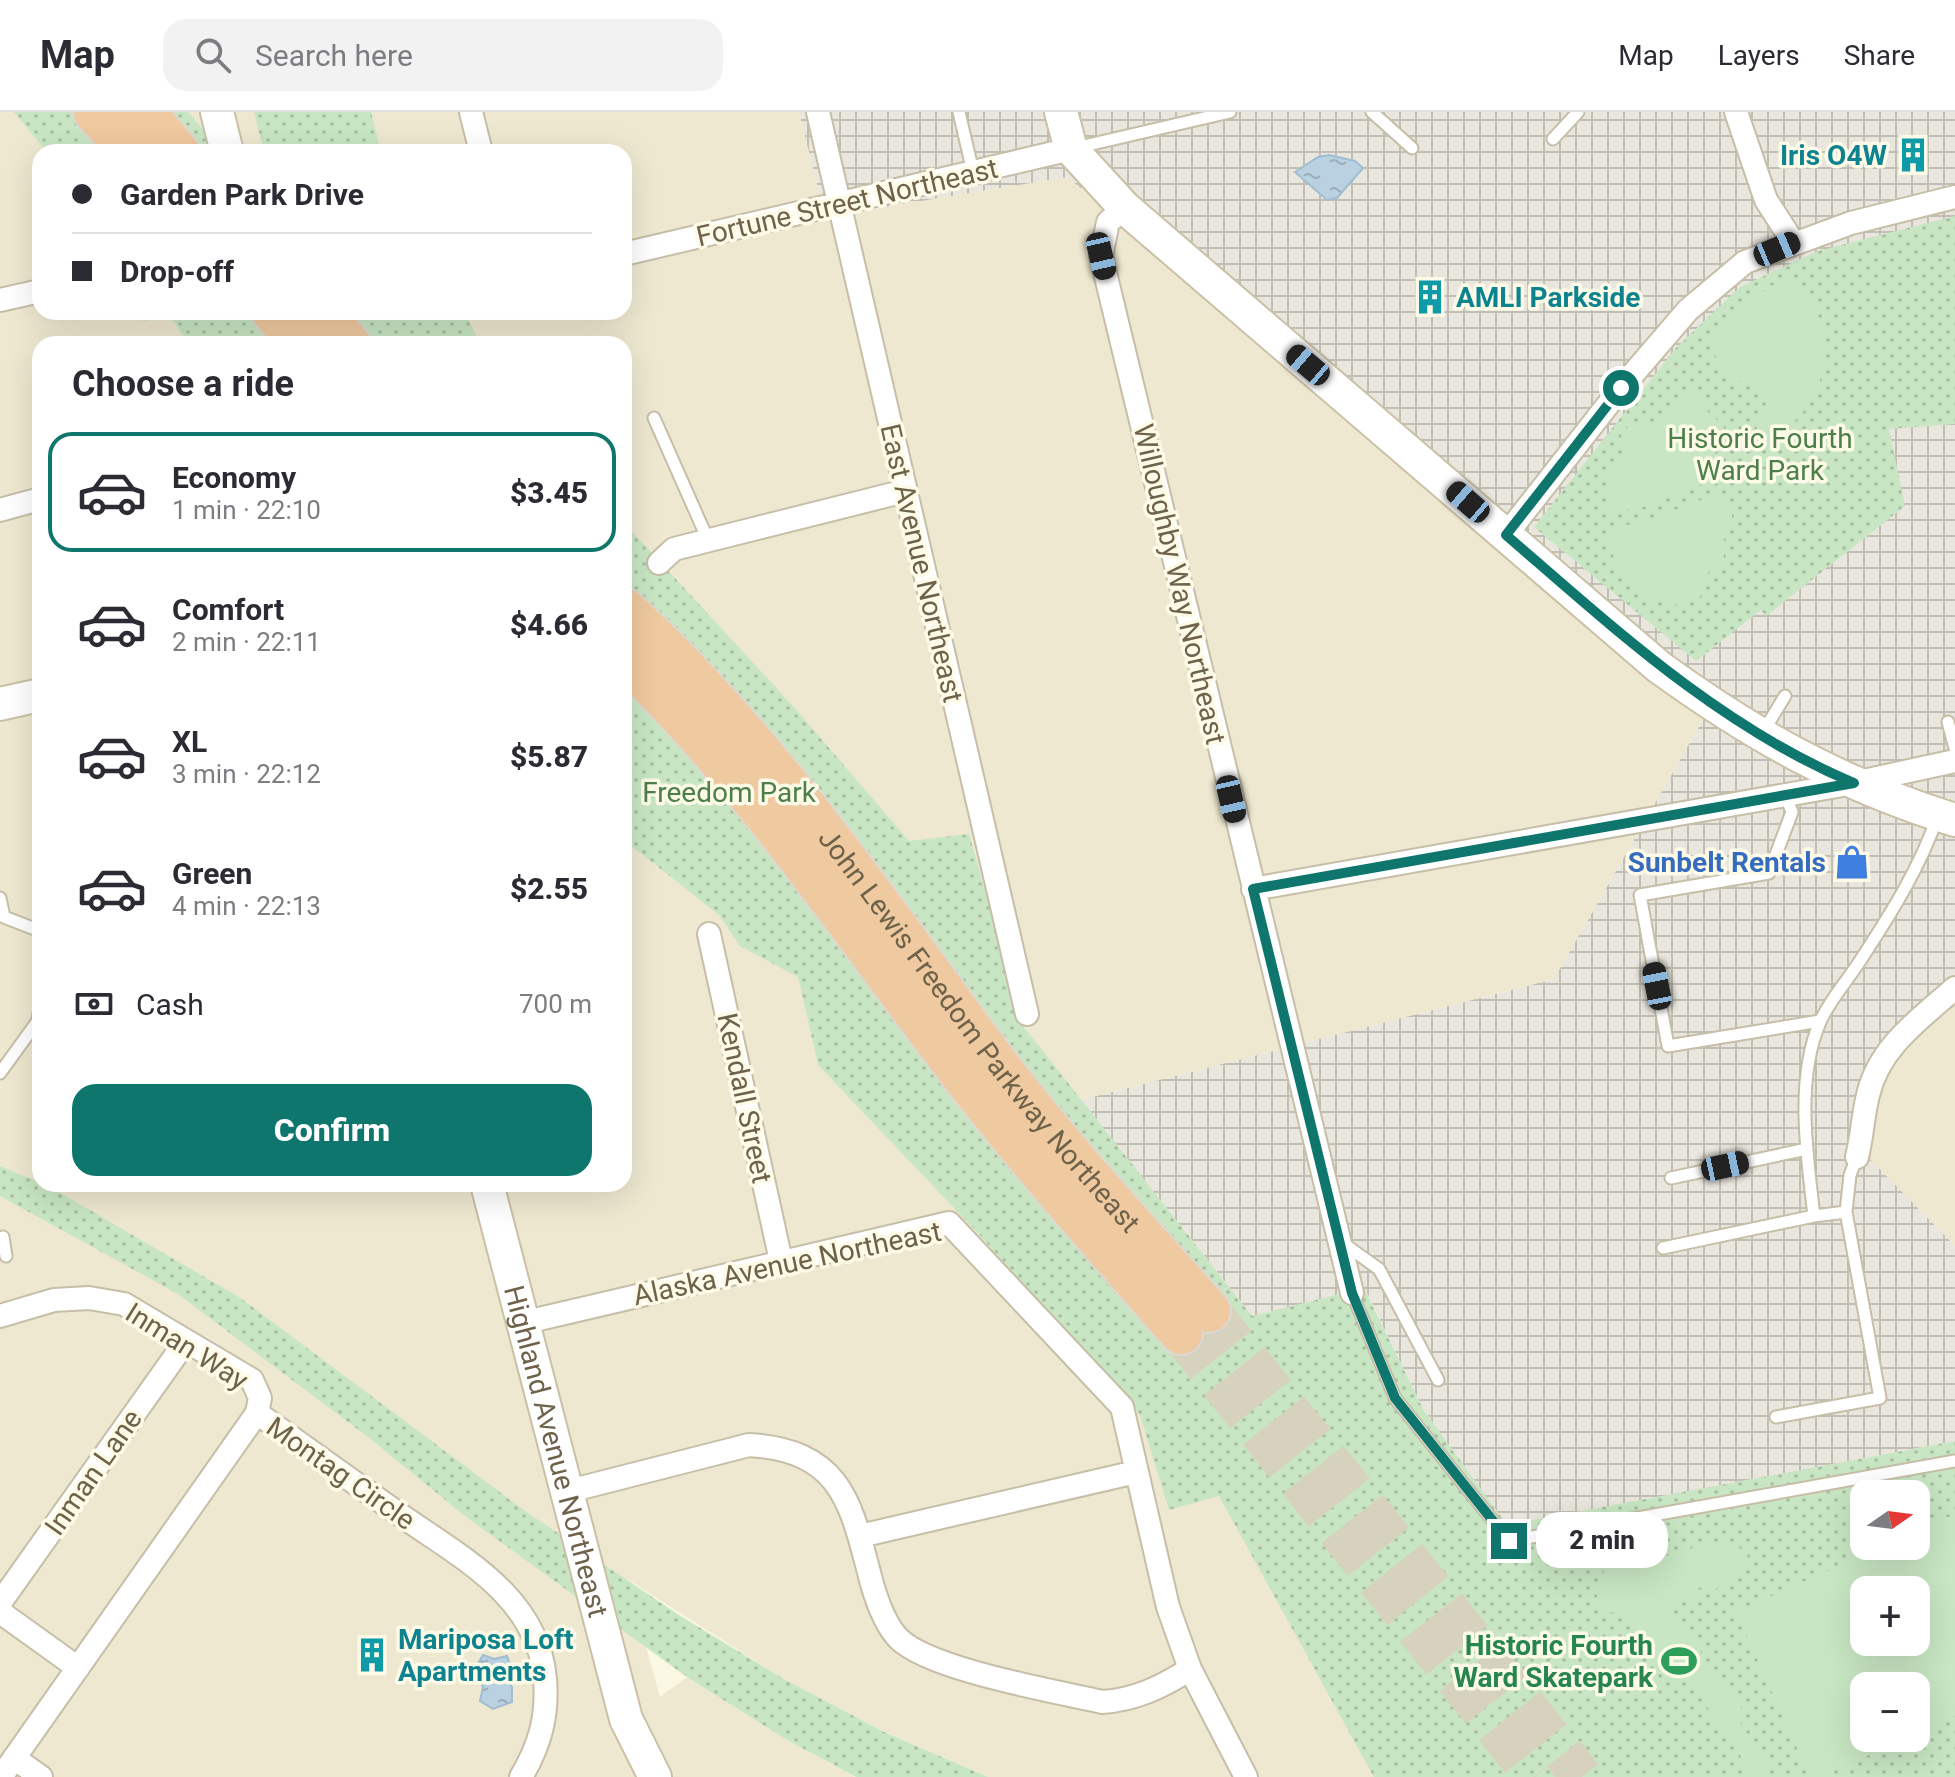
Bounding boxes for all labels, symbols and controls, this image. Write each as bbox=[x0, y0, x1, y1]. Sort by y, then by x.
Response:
search box bbox=[163, 19, 723, 91]
text: Map bbox=[40, 33, 115, 77]
icon: search bbox=[191, 33, 235, 77]
text: Search here bbox=[255, 38, 413, 73]
text: Map bbox=[1618, 39, 1674, 72]
text: Layers bbox=[1718, 39, 1800, 72]
text: Share bbox=[1844, 39, 1915, 72]
building icon: Iris O4W bbox=[1894, 136, 1932, 174]
place label: Iris O4W bbox=[1780, 139, 1887, 172]
street label: Fortune Street Northeast bbox=[693, 152, 1001, 253]
text: Garden Park Drive bbox=[120, 177, 364, 212]
car bbox=[1750, 229, 1804, 269]
car bbox=[1084, 230, 1118, 282]
text: Drop-off bbox=[120, 254, 234, 289]
building icon: AMLI Parkside bbox=[1411, 278, 1449, 316]
place label: AMLI Parkside bbox=[1456, 281, 1640, 314]
car bbox=[1282, 340, 1334, 390]
text: Choose a ride bbox=[72, 363, 294, 405]
route start bbox=[1603, 370, 1639, 406]
street label: East Avenue Northeast bbox=[873, 421, 970, 705]
street label: Willoughby Way Northeast bbox=[1127, 421, 1232, 747]
park label: Historic Fourth Ward Park bbox=[1667, 422, 1853, 487]
icon: car bbox=[76, 456, 148, 528]
text: Economy bbox=[172, 460, 296, 495]
text: $3.45 bbox=[510, 475, 588, 510]
car bbox=[1442, 477, 1494, 527]
text: 1 min · 22:10 bbox=[172, 495, 321, 525]
icon: car bbox=[76, 588, 148, 660]
text: Comfort bbox=[172, 592, 284, 627]
text: $4.66 bbox=[510, 607, 588, 642]
text: 2 min · 22:11 bbox=[172, 627, 321, 657]
icon: car bbox=[76, 720, 148, 792]
text: XL bbox=[172, 724, 207, 759]
text: $5.87 bbox=[510, 739, 588, 774]
text: 3 min · 22:12 bbox=[172, 759, 321, 789]
car bbox=[1214, 773, 1248, 825]
park label: Freedom Park bbox=[642, 776, 817, 809]
street label: John Lewis Freedom Parkway Northeast bbox=[811, 822, 1147, 1239]
shop icon: Sunbelt Rentals bbox=[1833, 843, 1871, 881]
place label: Sunbelt Rentals bbox=[1628, 846, 1826, 879]
icon: car bbox=[76, 852, 148, 924]
text: Green bbox=[172, 856, 252, 891]
text: $2.55 bbox=[510, 871, 588, 906]
text: 4 min · 22:13 bbox=[172, 891, 321, 921]
car bbox=[1641, 960, 1673, 1012]
icon: cash bbox=[72, 982, 116, 1026]
text: Cash bbox=[136, 987, 204, 1022]
text: 700 m bbox=[519, 989, 592, 1019]
street label: Kendall Street bbox=[710, 1010, 779, 1186]
button: Confirm bbox=[72, 1084, 592, 1176]
car bbox=[1699, 1149, 1751, 1183]
street label: Alaska Avenue Northeast bbox=[630, 1215, 944, 1312]
street label: Highland Avenue Northeast bbox=[497, 1282, 615, 1621]
street label: Inman Way bbox=[120, 1296, 254, 1397]
street label: Inman Lane bbox=[38, 1403, 149, 1542]
street label: Montag Circle bbox=[260, 1410, 421, 1537]
north arrow bbox=[1850, 1480, 1930, 1560]
map controls bbox=[1850, 1480, 1930, 1752]
callout: 2 min bbox=[1537, 1513, 1669, 1569]
route end bbox=[1491, 1523, 1527, 1559]
text: 2 min bbox=[1569, 1525, 1635, 1555]
button: + bbox=[1850, 1576, 1930, 1656]
place label: Mariposa Loft Apartments bbox=[398, 1623, 574, 1688]
place label: Historic Fourth Ward Skatepark bbox=[1454, 1629, 1654, 1694]
building icon: Mariposa Loft Apartments bbox=[353, 1636, 391, 1674]
sports icon: Historic Fourth Ward Skatepark bbox=[1660, 1642, 1698, 1680]
button: − bbox=[1850, 1672, 1930, 1752]

